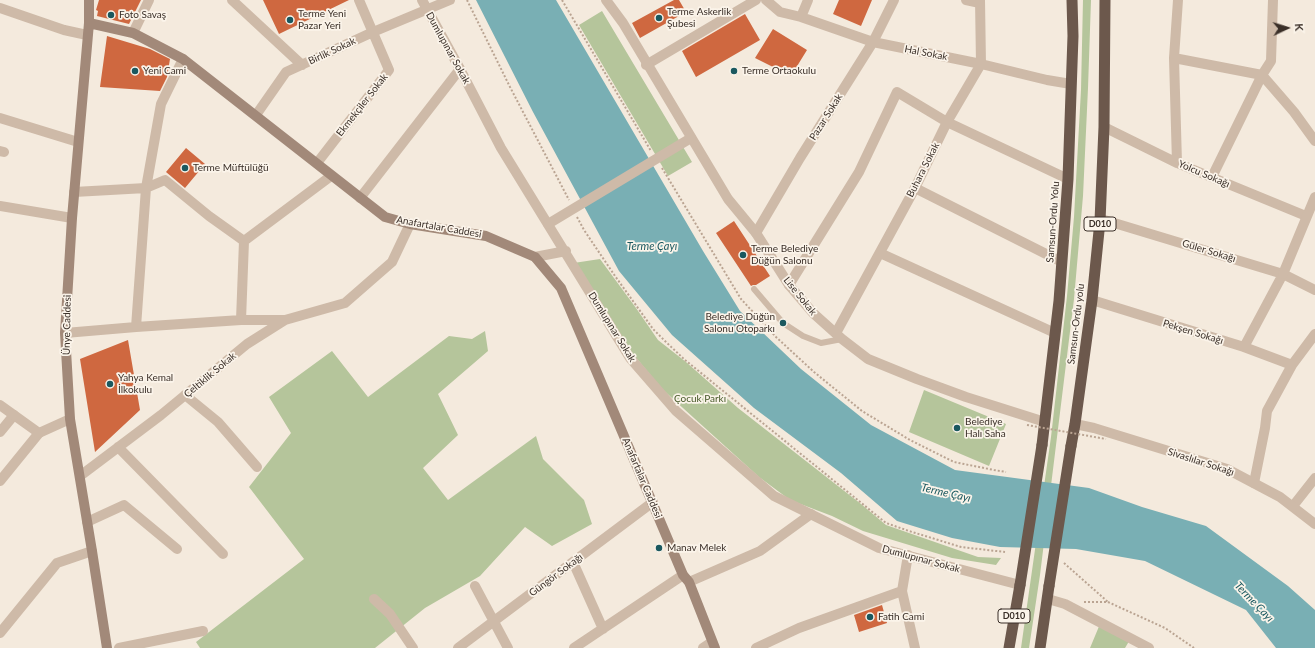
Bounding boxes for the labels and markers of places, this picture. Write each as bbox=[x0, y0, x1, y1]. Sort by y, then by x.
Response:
place label: Terme Askerlik Şubesi bbox=[667, 6, 731, 30]
place label: Terme Yeni Pazar Yeri bbox=[298, 8, 346, 32]
place label: Foto Savaş bbox=[119, 9, 166, 21]
marker: Foto Savaş bbox=[106, 10, 116, 20]
marker: Terme Askerlik Şubesi bbox=[654, 13, 664, 23]
marker: Terme Yeni Pazar Yeri bbox=[285, 15, 295, 25]
place label: Yeni Cami bbox=[143, 65, 186, 77]
place label: Terme Ortaokulu bbox=[742, 65, 816, 77]
marker: Yeni Cami bbox=[130, 66, 140, 76]
marker: Terme Ortaokulu bbox=[729, 66, 739, 76]
place label: Terme Müftülüğü bbox=[193, 162, 269, 174]
marker: Terme Müftülüğü bbox=[180, 163, 190, 173]
place label: Terme Belediye Düğün Salonu bbox=[751, 243, 818, 266]
marker: Terme Belediye Düğün Salonu bbox=[738, 250, 748, 260]
place label: Belediye Düğün Salonu Otoparkı bbox=[704, 311, 775, 334]
marker: Belediye Düğün Salonu Otoparkı bbox=[778, 318, 788, 328]
place label: Yahya Kemal İlkokulu bbox=[118, 372, 173, 396]
marker: Yahya Kemal İlkokulu bbox=[105, 379, 115, 389]
place label: Belediye Halı Saha bbox=[965, 416, 1006, 440]
marker: Belediye Halı Saha bbox=[952, 423, 962, 433]
place label: Manav Melek bbox=[667, 542, 726, 554]
marker: Manav Melek bbox=[654, 543, 664, 553]
place label: Fatih Cami bbox=[878, 611, 924, 623]
marker: Fatih Cami bbox=[865, 612, 875, 622]

